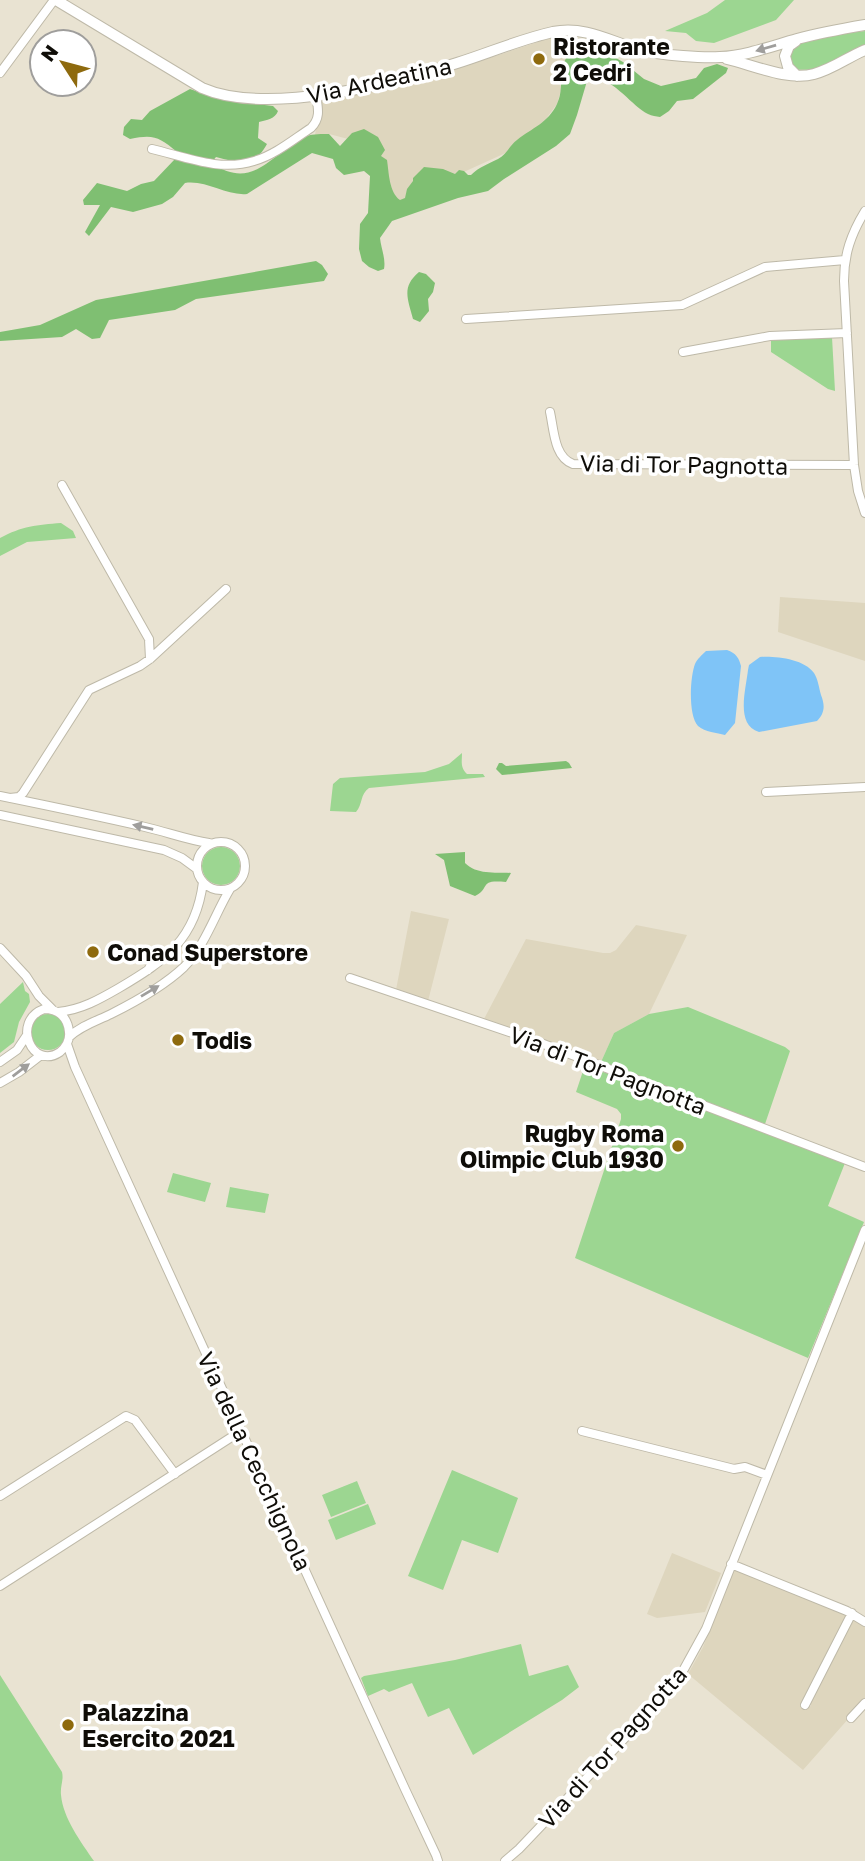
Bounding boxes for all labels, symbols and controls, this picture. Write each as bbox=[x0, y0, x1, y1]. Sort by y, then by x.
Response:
north arrow bbox=[28, 28, 98, 98]
place label: Ristorante 2 Cedri bbox=[553, 32, 670, 86]
text: N bbox=[35, 40, 62, 65]
one-way arrow bbox=[755, 43, 777, 54]
street label: Via Ardeatina bbox=[304, 51, 454, 109]
marker: Ristorante 2 Cedri bbox=[531, 51, 547, 67]
street label: Via di Tor Pagnotta bbox=[580, 448, 788, 480]
one-way arrow bbox=[132, 821, 154, 832]
place label: Conad Superstore bbox=[107, 938, 308, 966]
marker: Conad Superstore bbox=[85, 944, 101, 960]
one-way arrow bbox=[140, 985, 159, 998]
street label: Via di Tor Pagnotta bbox=[506, 1020, 710, 1120]
place label: Todis bbox=[192, 1026, 252, 1054]
marker: Todis bbox=[170, 1032, 186, 1048]
one-way arrow bbox=[12, 1063, 30, 1077]
place label: Rugby Roma Olimpic Club 1930 bbox=[460, 1119, 664, 1173]
marker: Rugby Roma Olimpic Club 1930 bbox=[670, 1138, 686, 1154]
street label: Via della Cecchignola bbox=[192, 1347, 318, 1575]
street label: Via di Tor Pagnotta bbox=[532, 1660, 692, 1834]
place label: Palazzina Esercito 2021 bbox=[82, 1698, 235, 1752]
marker: Palazzina Esercito 2021 bbox=[60, 1717, 76, 1733]

